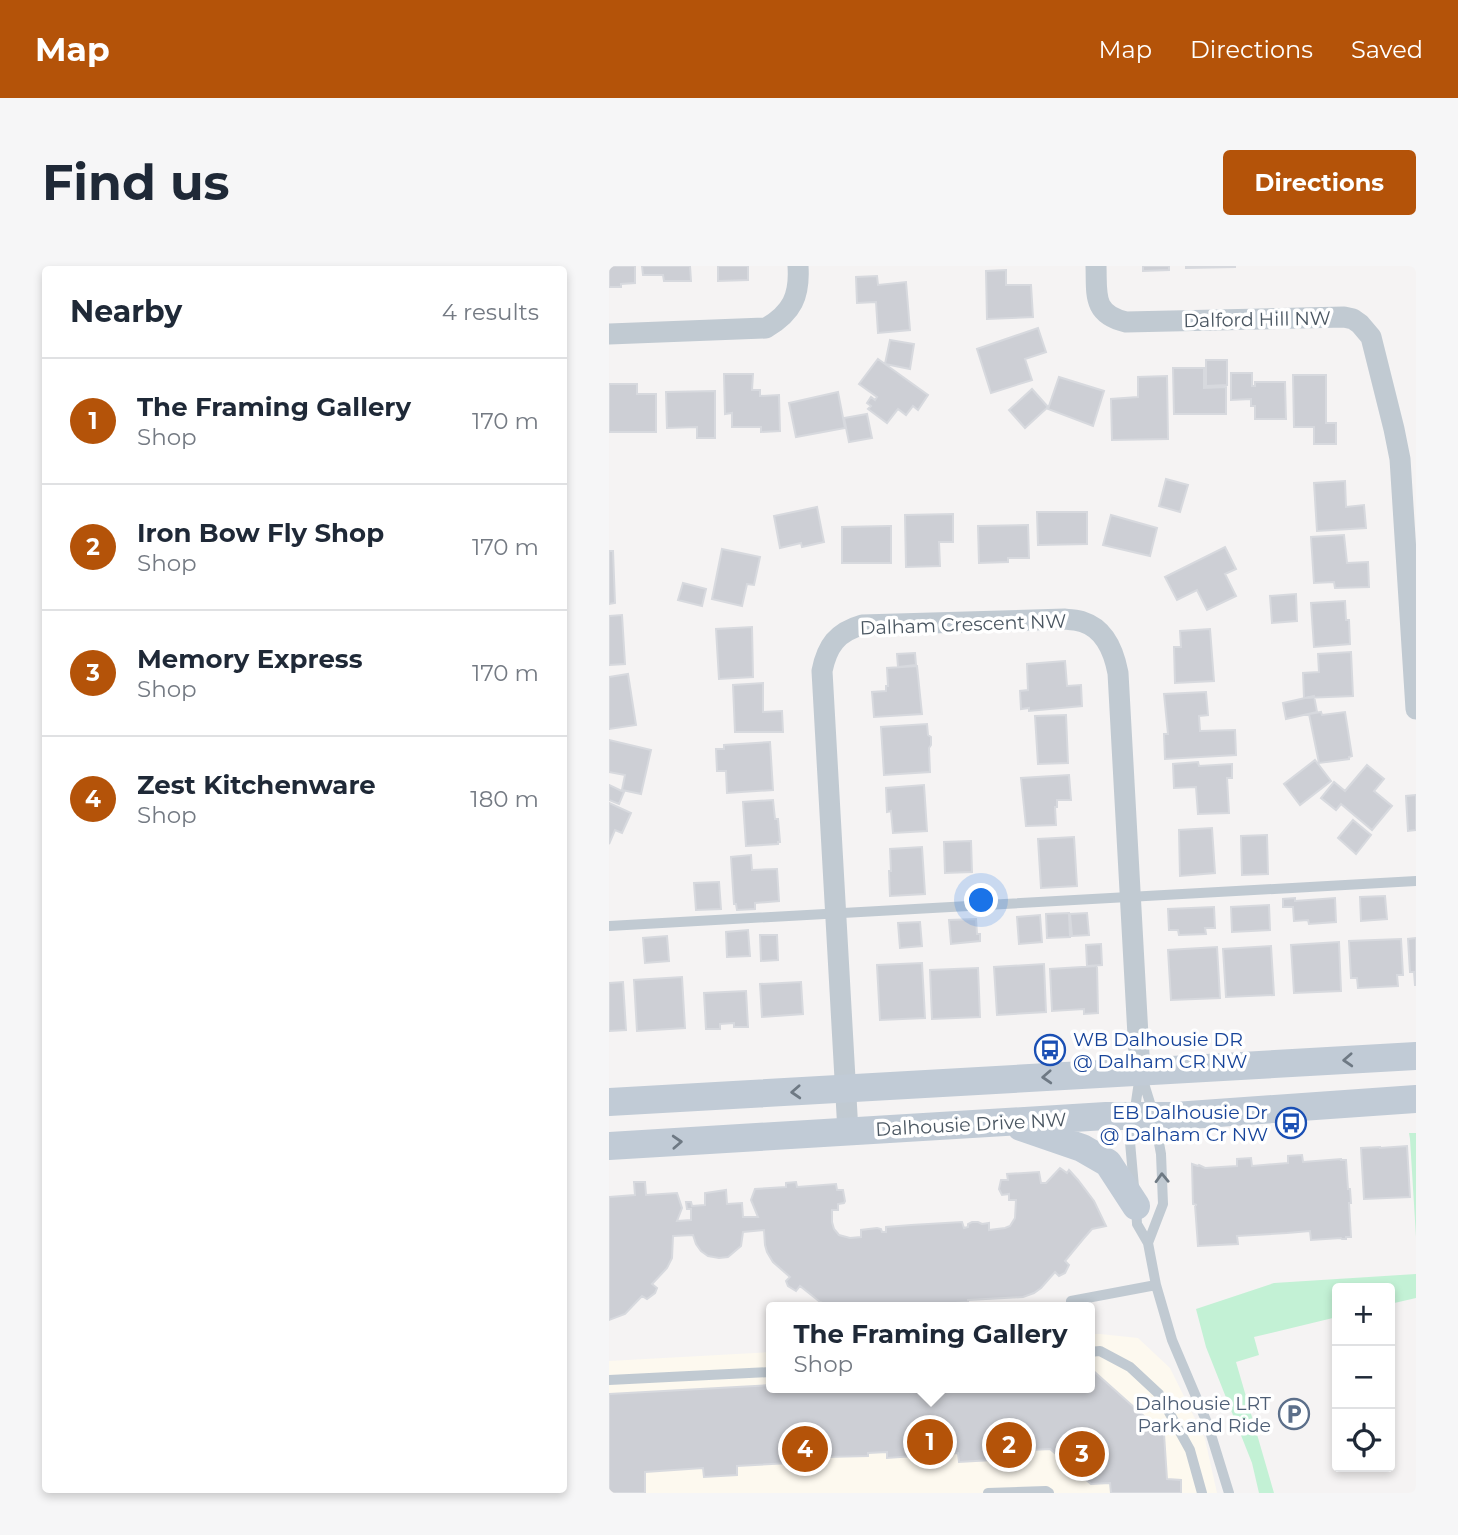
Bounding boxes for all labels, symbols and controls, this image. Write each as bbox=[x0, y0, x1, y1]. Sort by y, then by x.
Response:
text: Map bbox=[35, 29, 110, 69]
text: Map bbox=[1099, 35, 1152, 64]
text: Directions bbox=[1190, 35, 1313, 64]
text: Saved bbox=[1351, 35, 1423, 64]
button: Directions bbox=[1223, 150, 1416, 215]
text: Find us bbox=[42, 153, 230, 212]
text: Nearby bbox=[70, 293, 182, 330]
text: 4 results bbox=[442, 298, 539, 326]
street label: Dalford Hill NW bbox=[1183, 307, 1331, 332]
text: The Framing Gallery bbox=[137, 391, 411, 423]
text: 1 bbox=[88, 407, 98, 435]
text: 170 m bbox=[472, 407, 539, 435]
text: Shop bbox=[137, 423, 197, 451]
text: Iron Bow Fly Shop bbox=[137, 517, 384, 549]
text: 2 bbox=[86, 533, 100, 561]
text: 170 m bbox=[472, 533, 539, 561]
text: Shop bbox=[137, 549, 197, 577]
street label: Dalham Crescent NW bbox=[859, 609, 1067, 640]
text: Memory Express bbox=[137, 643, 362, 675]
text: 3 bbox=[86, 659, 100, 687]
text: 170 m bbox=[472, 659, 539, 687]
text: Shop bbox=[137, 675, 197, 703]
text: Zest Kitchenware bbox=[137, 769, 376, 801]
text: 4 bbox=[85, 785, 101, 813]
text: 180 m bbox=[470, 785, 539, 813]
text: Shop bbox=[137, 801, 197, 829]
your location bbox=[964, 883, 998, 917]
place label: WB Dalhousie DR @ Dalham CR NW bbox=[1073, 1028, 1247, 1073]
bus stop icon: WB Dalhousie DR @ Dalham CR NW bbox=[1033, 1033, 1067, 1067]
one-way arrow bbox=[1342, 1052, 1353, 1067]
one-way arrow bbox=[1042, 1069, 1053, 1084]
one-way arrow bbox=[790, 1084, 801, 1099]
place label: EB Dalhousie Dr @ Dalham Cr NW bbox=[1100, 1101, 1268, 1146]
bus stop icon: EB Dalhousie Dr @ Dalham Cr NW bbox=[1274, 1106, 1308, 1140]
street label: Dalhousie Drive NW bbox=[875, 1108, 1067, 1141]
one-way arrow bbox=[672, 1134, 683, 1149]
one-way arrow bbox=[1154, 1172, 1169, 1183]
map controls bbox=[1332, 1283, 1395, 1472]
button: + bbox=[1332, 1283, 1395, 1346]
popup bbox=[766, 1302, 1095, 1393]
text: The Framing Gallery bbox=[793, 1318, 1068, 1350]
button: − bbox=[1332, 1346, 1395, 1409]
text: Shop bbox=[793, 1350, 853, 1378]
place label: Dalhousie LRT Park and Ride bbox=[1135, 1392, 1271, 1437]
parking icon: Dalhousie LRT Park and Ride bbox=[1277, 1397, 1311, 1431]
button: locate bbox=[1332, 1409, 1395, 1472]
pin: 1 bbox=[907, 1416, 953, 1468]
pin: 2 bbox=[986, 1419, 1032, 1471]
pin: 4 bbox=[782, 1423, 828, 1475]
pin: 3 bbox=[1059, 1428, 1105, 1480]

